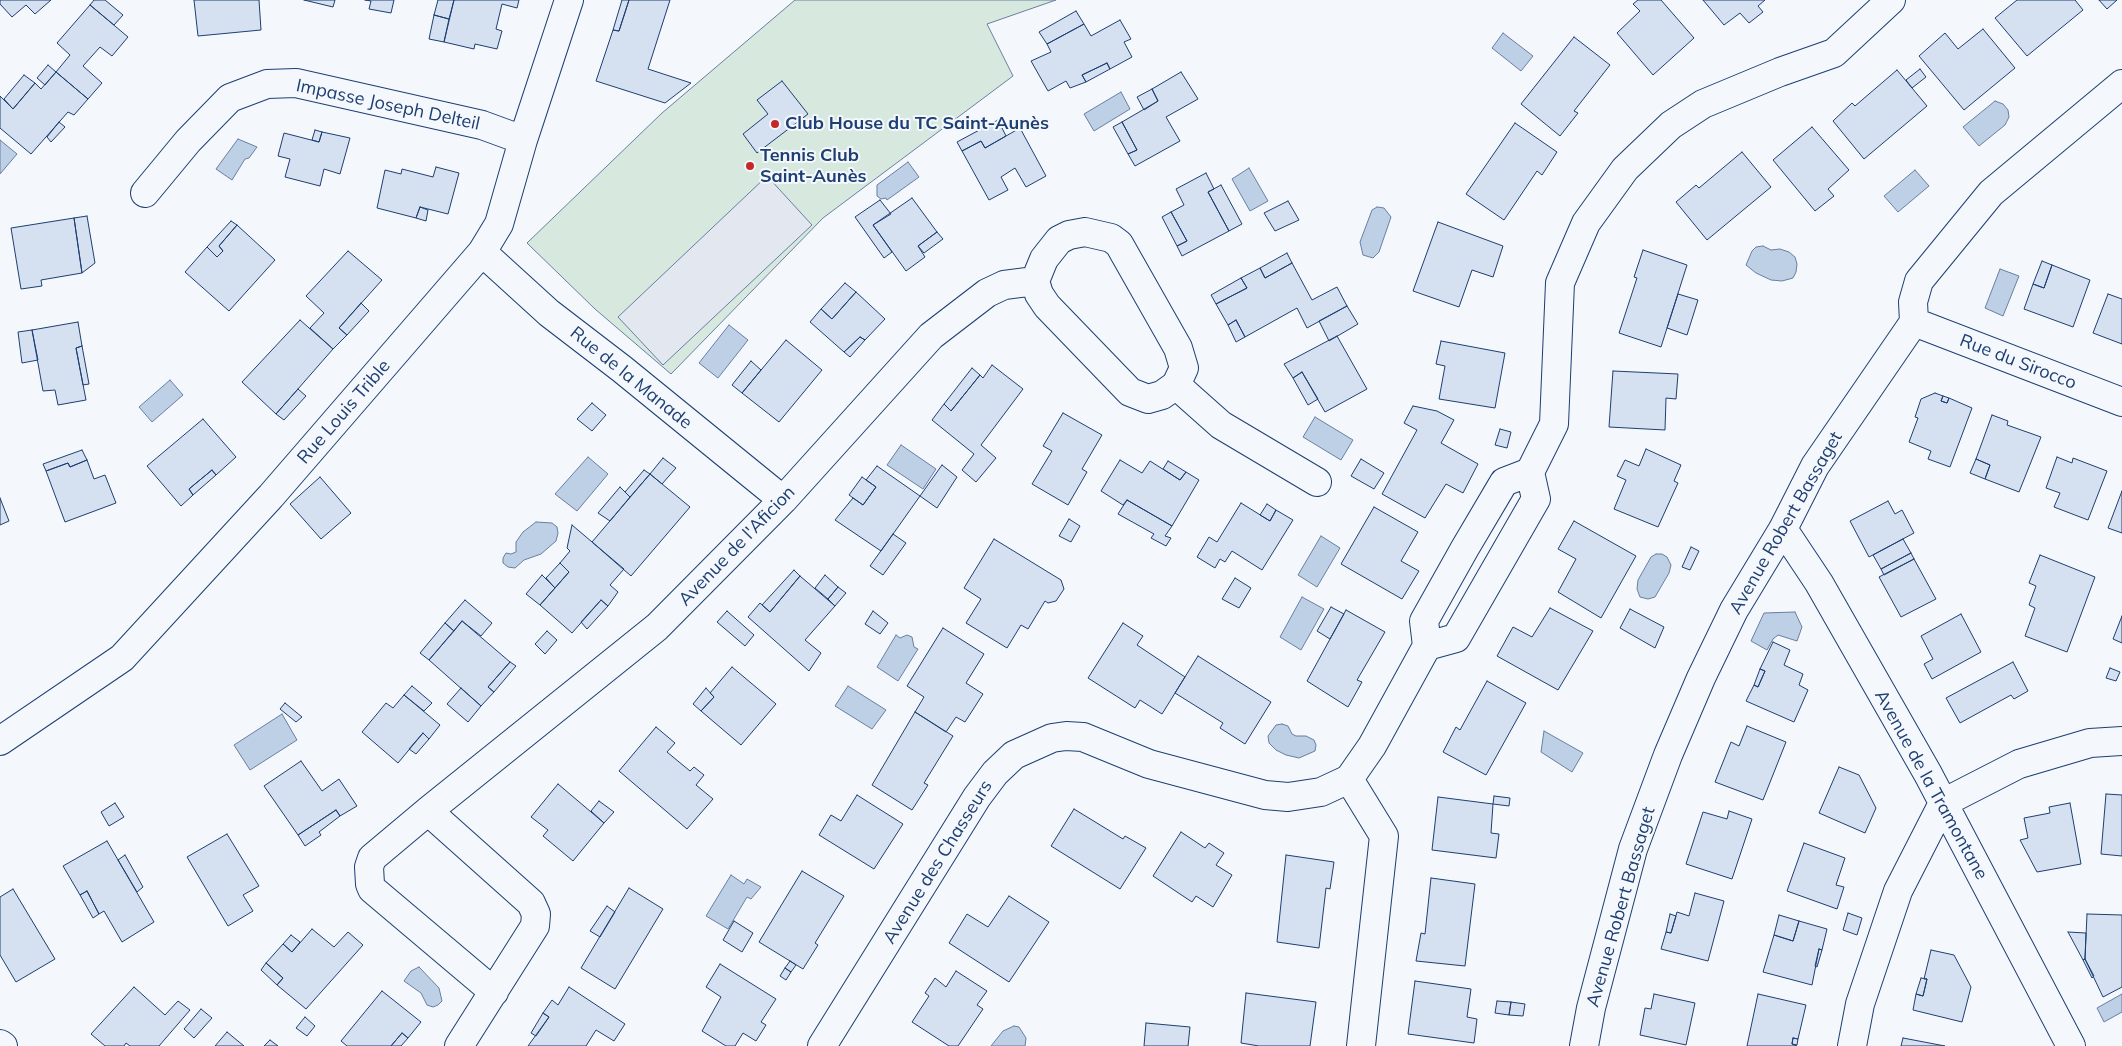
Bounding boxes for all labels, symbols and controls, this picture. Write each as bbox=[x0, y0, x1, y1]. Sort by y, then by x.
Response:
street label: Impasse Joseph Delteil bbox=[294, 75, 482, 135]
place label: Club House du TC Saint-Aunès bbox=[785, 113, 1049, 135]
marker: Club House du TC Saint-Aunès bbox=[769, 118, 781, 130]
place label: Tennis Club Saint-Aunès bbox=[760, 145, 867, 188]
marker: Tennis Club Saint-Aunès bbox=[744, 160, 756, 172]
street label: Rue de la Manade bbox=[566, 322, 696, 434]
street label: Rue du Sirocco bbox=[1957, 330, 2079, 394]
street label: Rue Louis Trible bbox=[293, 356, 395, 468]
street label: Avenue Robert Bassaget bbox=[1725, 428, 1847, 618]
street label: Avenue de l'Aficion bbox=[674, 482, 800, 610]
street label: Avenue de la Tramontane bbox=[1870, 686, 1992, 884]
street label: Avenue des Chasseurs bbox=[879, 776, 997, 948]
street label: Avenue Robert Bassaget bbox=[1582, 804, 1660, 1010]

